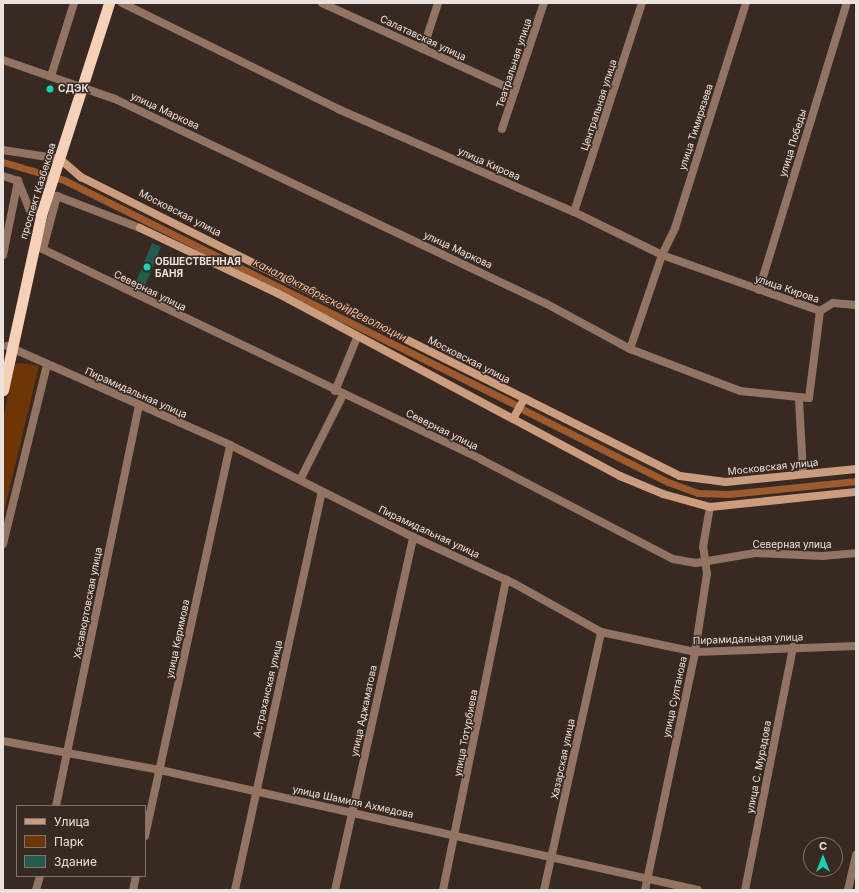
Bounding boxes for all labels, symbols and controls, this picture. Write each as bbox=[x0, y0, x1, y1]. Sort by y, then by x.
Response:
street label: Салатавская улица bbox=[378, 13, 468, 63]
street label: Театральная улица bbox=[494, 17, 534, 109]
street label: Центральная улица bbox=[579, 58, 619, 152]
street label: улица Тимирязева bbox=[676, 82, 716, 172]
place label: СДЭК bbox=[58, 83, 89, 95]
marker: СДЭК bbox=[45, 84, 55, 94]
street label: улица Маркова bbox=[129, 90, 201, 132]
street label: улица Победы bbox=[777, 108, 809, 178]
street label: проспект Казбекова bbox=[18, 142, 58, 240]
street label: улица Кирова bbox=[456, 145, 522, 183]
street label: Московская улица bbox=[137, 187, 223, 239]
street label: улица Маркова bbox=[422, 229, 494, 271]
place label: ОБШЕСТВЕННАЯ БАНЯ bbox=[155, 255, 241, 278]
water label: канал Октябрьской Революции bbox=[251, 256, 409, 344]
marker: ОБШЕСТВЕННАЯ БАНЯ bbox=[142, 262, 152, 272]
street label: Северная улица bbox=[112, 268, 188, 314]
street label: улица Кирова bbox=[753, 272, 821, 306]
street label: Московская улица bbox=[426, 334, 512, 386]
street label: Пирамидальная улица bbox=[83, 365, 189, 421]
street label: Северная улица bbox=[404, 407, 480, 453]
street label: Московская улица bbox=[727, 456, 819, 478]
street label: Пирамидальная улица bbox=[376, 503, 482, 561]
street label: Северная улица bbox=[752, 539, 832, 551]
street label: Хасавюртовская улица bbox=[71, 546, 105, 660]
street label: улица Керимова bbox=[164, 598, 192, 680]
street label: Пирамидальная улица bbox=[693, 631, 803, 647]
street label: Астраханская улица bbox=[251, 639, 285, 739]
street label: улица Султанова bbox=[661, 655, 689, 739]
street label: улица Аджаматова bbox=[348, 664, 380, 758]
street label: улица Тотурбиева bbox=[452, 688, 480, 778]
street label: Хазарская улица bbox=[549, 718, 577, 800]
street label: улица С. Мурадова bbox=[744, 720, 774, 814]
street label: улица Шамиля Ахмедова bbox=[291, 783, 415, 821]
legend bbox=[16, 805, 146, 877]
text: Улица bbox=[54, 814, 89, 829]
text: Парк bbox=[54, 834, 84, 849]
north arrow bbox=[803, 837, 843, 877]
text: С bbox=[819, 839, 827, 853]
text: Здание bbox=[54, 854, 97, 869]

